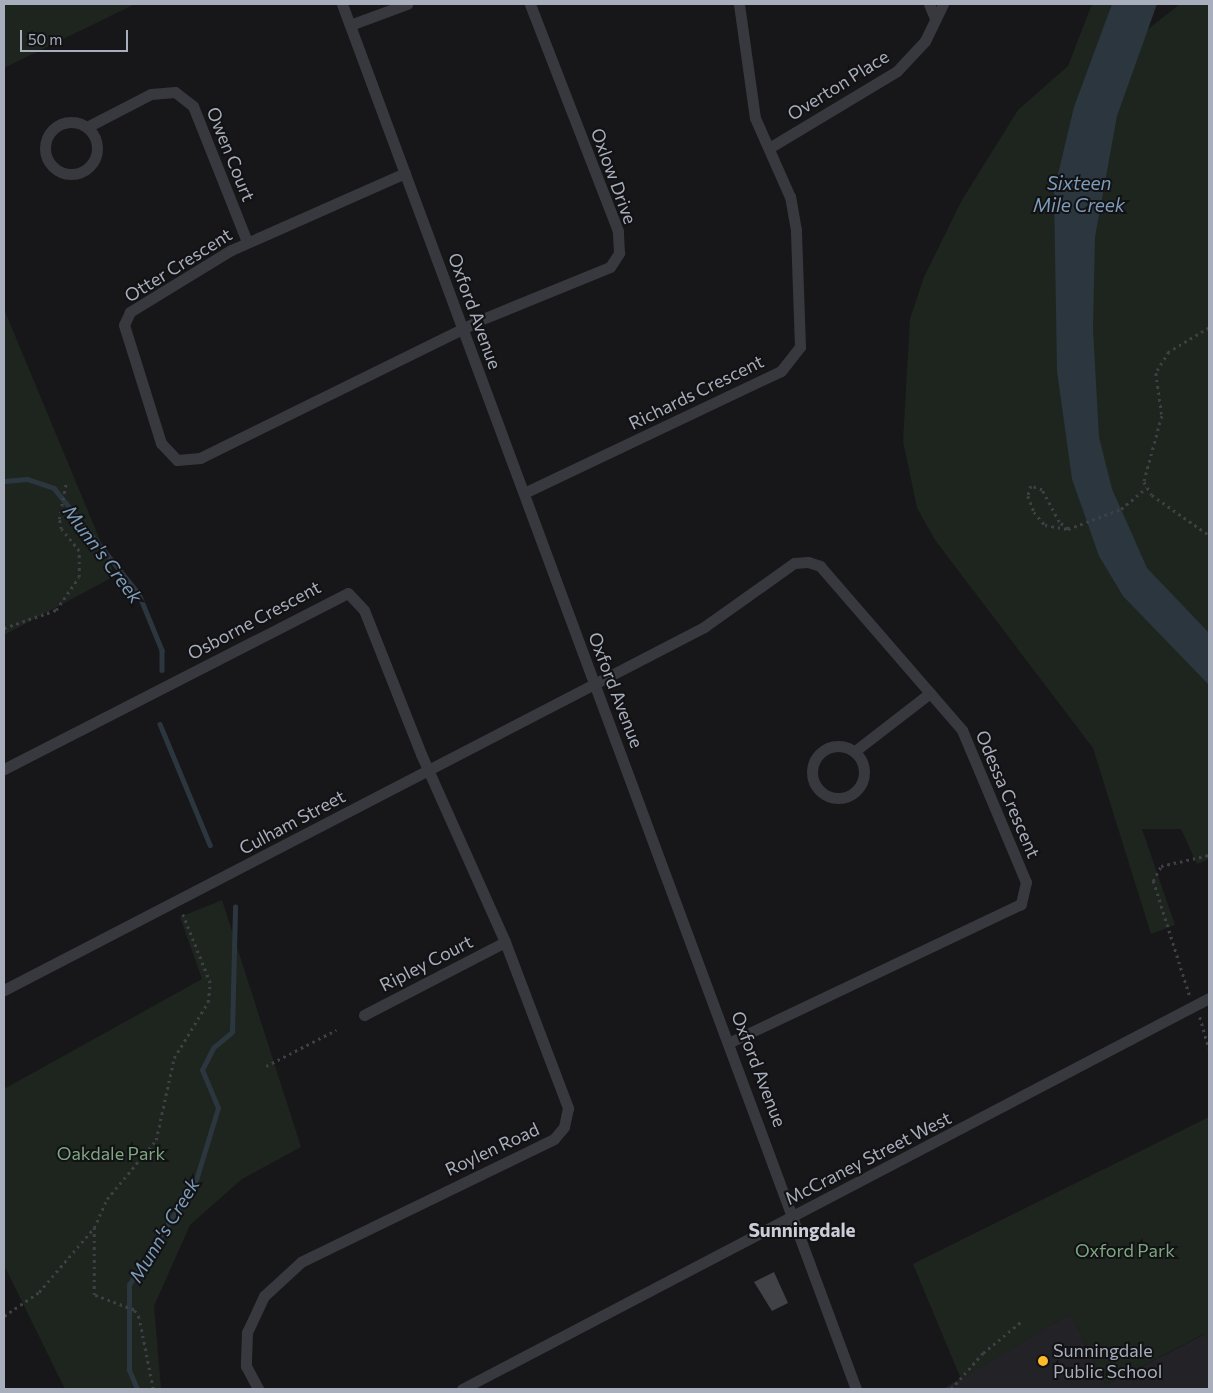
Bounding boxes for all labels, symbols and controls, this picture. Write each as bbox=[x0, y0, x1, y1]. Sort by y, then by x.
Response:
scale bar bbox=[22, 20, 130, 52]
text: 50 m bbox=[28, 30, 62, 48]
street label: Overton Place bbox=[783, 45, 893, 125]
street label: Owen Court bbox=[202, 104, 260, 204]
street label: Oxlow Drive bbox=[587, 125, 641, 227]
water label: Sixteen Mile Creek bbox=[1033, 172, 1125, 216]
street label: Otter Crescent bbox=[120, 223, 236, 307]
street label: Oxford Avenue bbox=[444, 250, 506, 372]
street label: Richards Crescent bbox=[625, 350, 767, 434]
water label: Munn's Creek bbox=[59, 500, 147, 608]
street label: Osborne Crescent bbox=[184, 576, 324, 664]
street label: Oxford Avenue bbox=[584, 629, 648, 751]
street label: Odessa Crescent bbox=[971, 727, 1045, 861]
street label: Culham Street bbox=[235, 785, 349, 859]
street label: Ripley Court bbox=[376, 930, 476, 996]
street label: Oxford Avenue bbox=[727, 1008, 791, 1130]
street label: McCraney Street West bbox=[781, 1107, 955, 1209]
street label: Roylen Road bbox=[442, 1118, 542, 1180]
park label: Oakdale Park bbox=[57, 1142, 165, 1164]
water label: Munn's Creek bbox=[124, 1174, 204, 1286]
district label: Sunningdale bbox=[748, 1219, 856, 1241]
park label: Oxford Park bbox=[1075, 1239, 1175, 1261]
place label: Sunningdale Public School bbox=[1053, 1340, 1162, 1382]
marker: Sunningdale Public School bbox=[1037, 1355, 1049, 1367]

